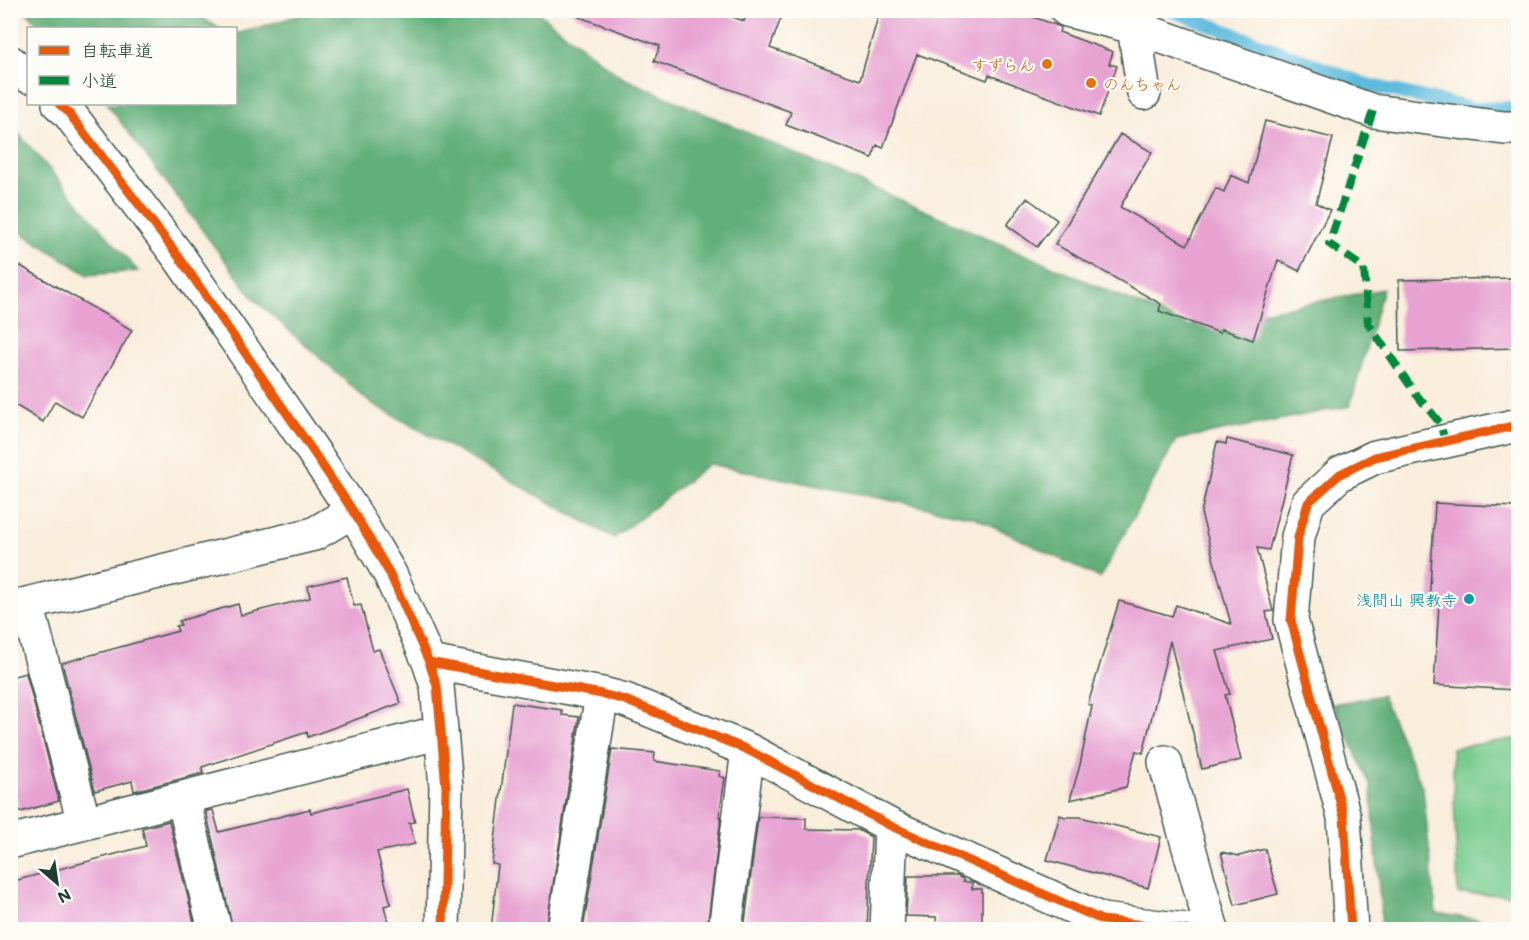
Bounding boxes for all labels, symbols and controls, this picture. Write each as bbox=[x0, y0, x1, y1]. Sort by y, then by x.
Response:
legend bbox=[27, 27, 237, 105]
text: 自転車道 bbox=[81, 38, 153, 62]
place label: すずらん bbox=[971, 54, 1035, 75]
marker: すずらん bbox=[1040, 57, 1054, 71]
text: 小道 bbox=[81, 68, 117, 92]
place label: のんちゃん bbox=[1103, 73, 1182, 94]
marker: のんちゃん bbox=[1084, 76, 1098, 90]
place label: 浅間山 興教寺 bbox=[1356, 589, 1457, 610]
marker: 浅間山 興教寺 bbox=[1462, 592, 1476, 606]
north arrow bbox=[27, 853, 87, 913]
text: N bbox=[54, 884, 75, 909]

